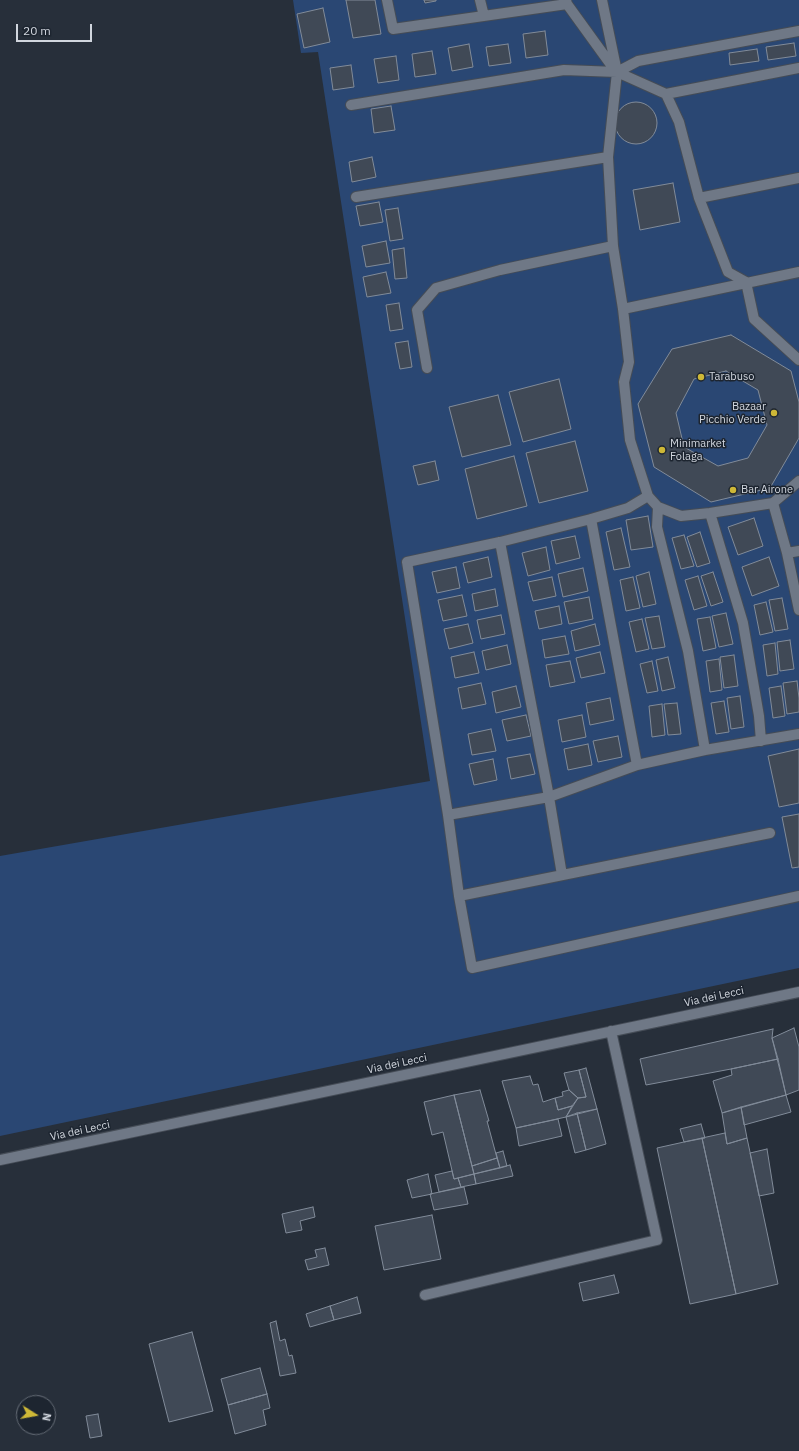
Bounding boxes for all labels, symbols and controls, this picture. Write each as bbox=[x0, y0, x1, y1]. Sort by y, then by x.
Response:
scale bar bbox=[18, 16, 94, 42]
text: 20 m bbox=[23, 23, 51, 38]
place label: Tarabuso bbox=[709, 370, 754, 384]
marker: Tarabuso bbox=[696, 372, 706, 382]
place label: Bazaar Picchio Verde bbox=[699, 400, 766, 426]
marker: Bazaar Picchio Verde bbox=[769, 408, 779, 418]
place label: Minimarket Folaga bbox=[670, 437, 726, 463]
marker: Minimarket Folaga bbox=[657, 445, 667, 455]
place label: Bar Airone bbox=[741, 483, 793, 497]
marker: Bar Airone bbox=[728, 485, 738, 495]
street label: Via dei Lecci bbox=[683, 984, 745, 1010]
street label: Via dei Lecci bbox=[366, 1051, 428, 1077]
street label: Via dei Lecci bbox=[49, 1118, 111, 1144]
north arrow bbox=[16, 1395, 56, 1435]
text: N bbox=[39, 1412, 54, 1422]

